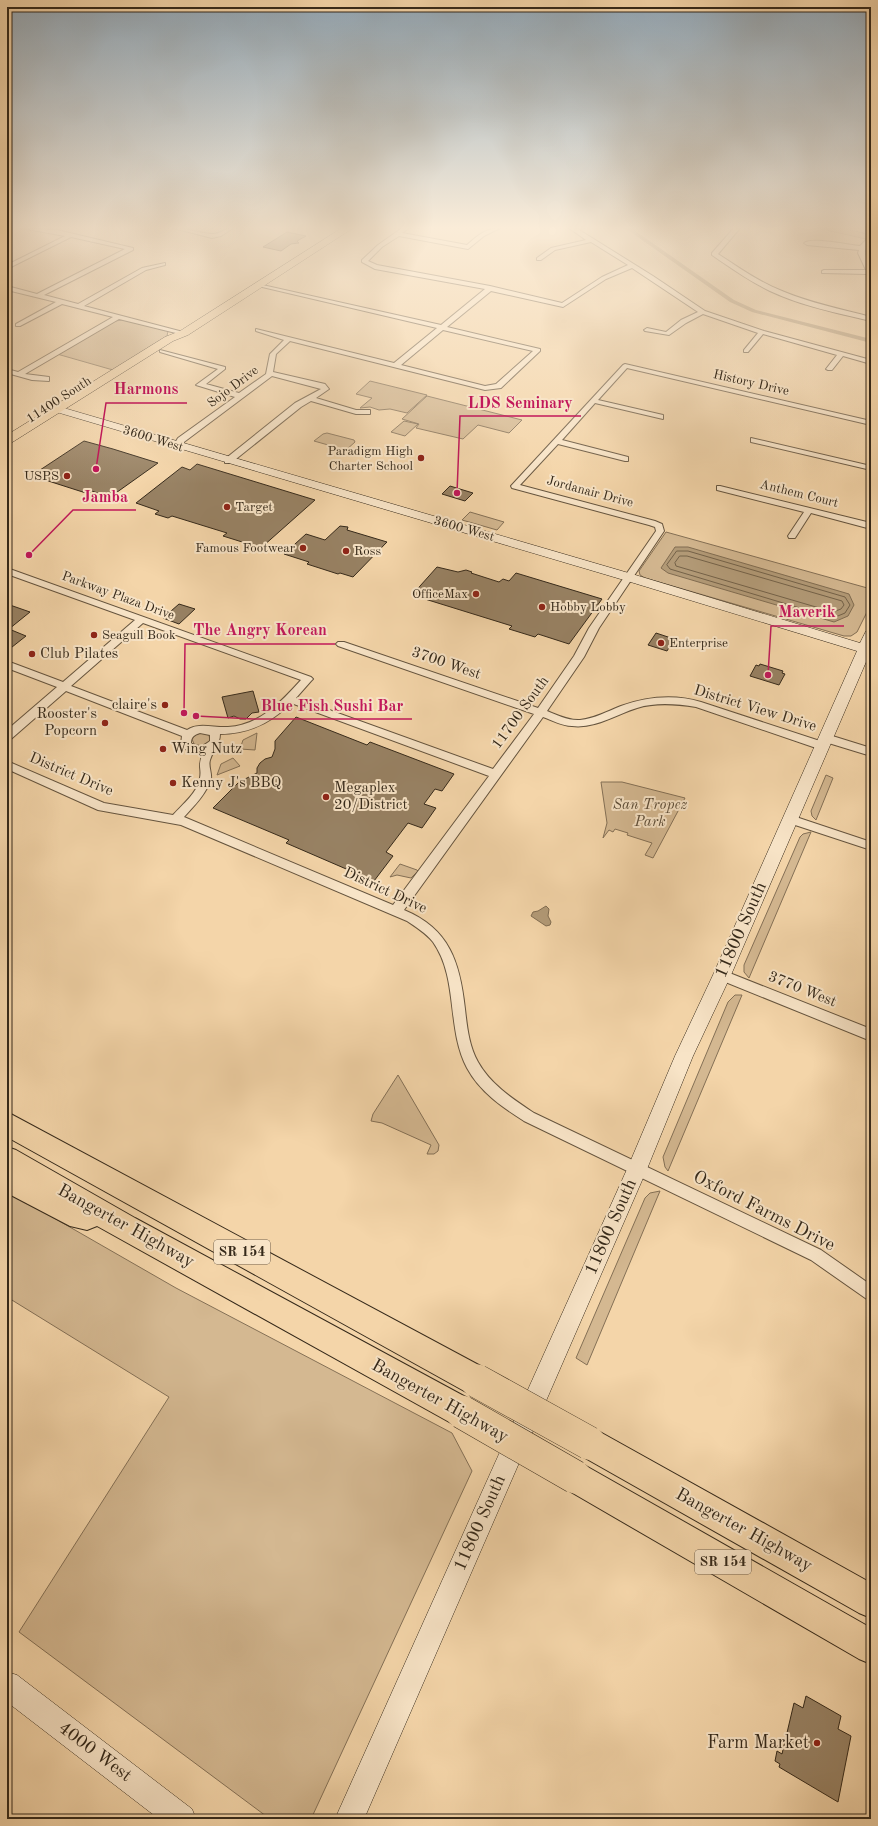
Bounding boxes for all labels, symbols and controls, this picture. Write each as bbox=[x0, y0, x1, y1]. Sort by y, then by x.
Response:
street label: Sojo Drive bbox=[205, 364, 261, 410]
street label: History Drive bbox=[712, 368, 790, 398]
street label: 11400 South bbox=[24, 374, 94, 426]
callout: Harmons bbox=[106, 375, 187, 403]
text: Harmons bbox=[114, 382, 179, 398]
callout: LDS Seminary bbox=[460, 388, 581, 416]
text: LDS Seminary bbox=[467, 396, 573, 412]
street label: 3600 West bbox=[121, 424, 185, 454]
place label: Paradigm High Charter School bbox=[327, 445, 413, 473]
marker: Paradigm High Charter School bbox=[416, 453, 426, 463]
place label: USPS bbox=[24, 470, 59, 483]
marker: USPS bbox=[62, 471, 72, 481]
street label: Jordanair Drive bbox=[545, 474, 635, 510]
street label: Anthem Court bbox=[758, 478, 840, 510]
callout: Jamba bbox=[73, 482, 136, 510]
text: Jamba bbox=[82, 490, 128, 506]
place label: Target bbox=[235, 501, 273, 514]
marker: Target bbox=[222, 502, 232, 512]
street label: 3600 West bbox=[432, 514, 496, 544]
place label: Famous Footwear bbox=[195, 542, 296, 555]
marker: Famous Footwear bbox=[298, 543, 308, 553]
place label: Ross bbox=[354, 545, 381, 558]
marker: Ross bbox=[341, 546, 351, 556]
street label: Parkway Plaza Drive bbox=[60, 570, 176, 622]
place label: OfficeMax bbox=[412, 588, 468, 601]
marker: OfficeMax bbox=[471, 589, 481, 599]
callout: Maverik bbox=[771, 598, 844, 626]
place label: Hobby Lobby bbox=[550, 601, 626, 614]
marker: Hobby Lobby bbox=[537, 602, 547, 612]
text: Maverik bbox=[778, 605, 836, 621]
callout: The Angry Korean bbox=[185, 616, 335, 644]
text: The Angry Korean bbox=[193, 623, 327, 639]
place label: Seagull Book bbox=[102, 629, 176, 642]
marker: Seagull Book bbox=[89, 630, 99, 640]
place label: Enterprise bbox=[669, 637, 728, 650]
marker: Enterprise bbox=[656, 638, 666, 648]
street label: 3700 West bbox=[409, 645, 483, 683]
place label: Club Pilates bbox=[40, 647, 118, 662]
marker: Club Pilates bbox=[27, 649, 37, 659]
street label: 11700 South bbox=[490, 674, 552, 752]
street label: District View Drive bbox=[692, 683, 818, 735]
callout: Blue Fish Sushi Bar bbox=[253, 691, 412, 719]
place label: claire's bbox=[112, 698, 157, 713]
text: Blue Fish Sushi Bar bbox=[260, 699, 404, 715]
marker: claire's bbox=[160, 700, 170, 710]
place label: Rooster's Popcorn bbox=[36, 707, 97, 739]
marker: Rooster's Popcorn bbox=[100, 718, 110, 728]
place label: Wing Nutz bbox=[171, 742, 242, 757]
marker: Wing Nutz bbox=[158, 744, 168, 754]
street label: District Drive bbox=[27, 751, 115, 799]
place label: Kenny J's BBQ bbox=[181, 776, 281, 791]
marker: Kenny J's BBQ bbox=[168, 778, 178, 788]
place label: Megaplex 20/District bbox=[334, 781, 408, 813]
marker: Megaplex 20/District bbox=[321, 792, 331, 802]
park label: San Tropez Park bbox=[613, 798, 688, 830]
street label: District Drive bbox=[341, 865, 429, 917]
street label: 11800 South bbox=[712, 879, 770, 981]
street label: 3770 West bbox=[766, 970, 838, 1010]
street label: Oxford Farms Drive bbox=[690, 1167, 838, 1255]
street label: 11800 South bbox=[582, 1176, 640, 1278]
street label: Bangerter Highway bbox=[55, 1181, 198, 1271]
road number: SR 154 bbox=[214, 1240, 270, 1264]
street label: Bangerter Highway bbox=[369, 1356, 512, 1446]
street label: 11800 South bbox=[451, 1472, 509, 1574]
street label: Bangerter Highway bbox=[673, 1485, 816, 1575]
road number: SR 154 bbox=[695, 1550, 751, 1574]
street label: 4000 West bbox=[55, 1719, 135, 1785]
place label: Farm Market bbox=[707, 1734, 809, 1752]
marker: Farm Market bbox=[812, 1738, 822, 1748]

